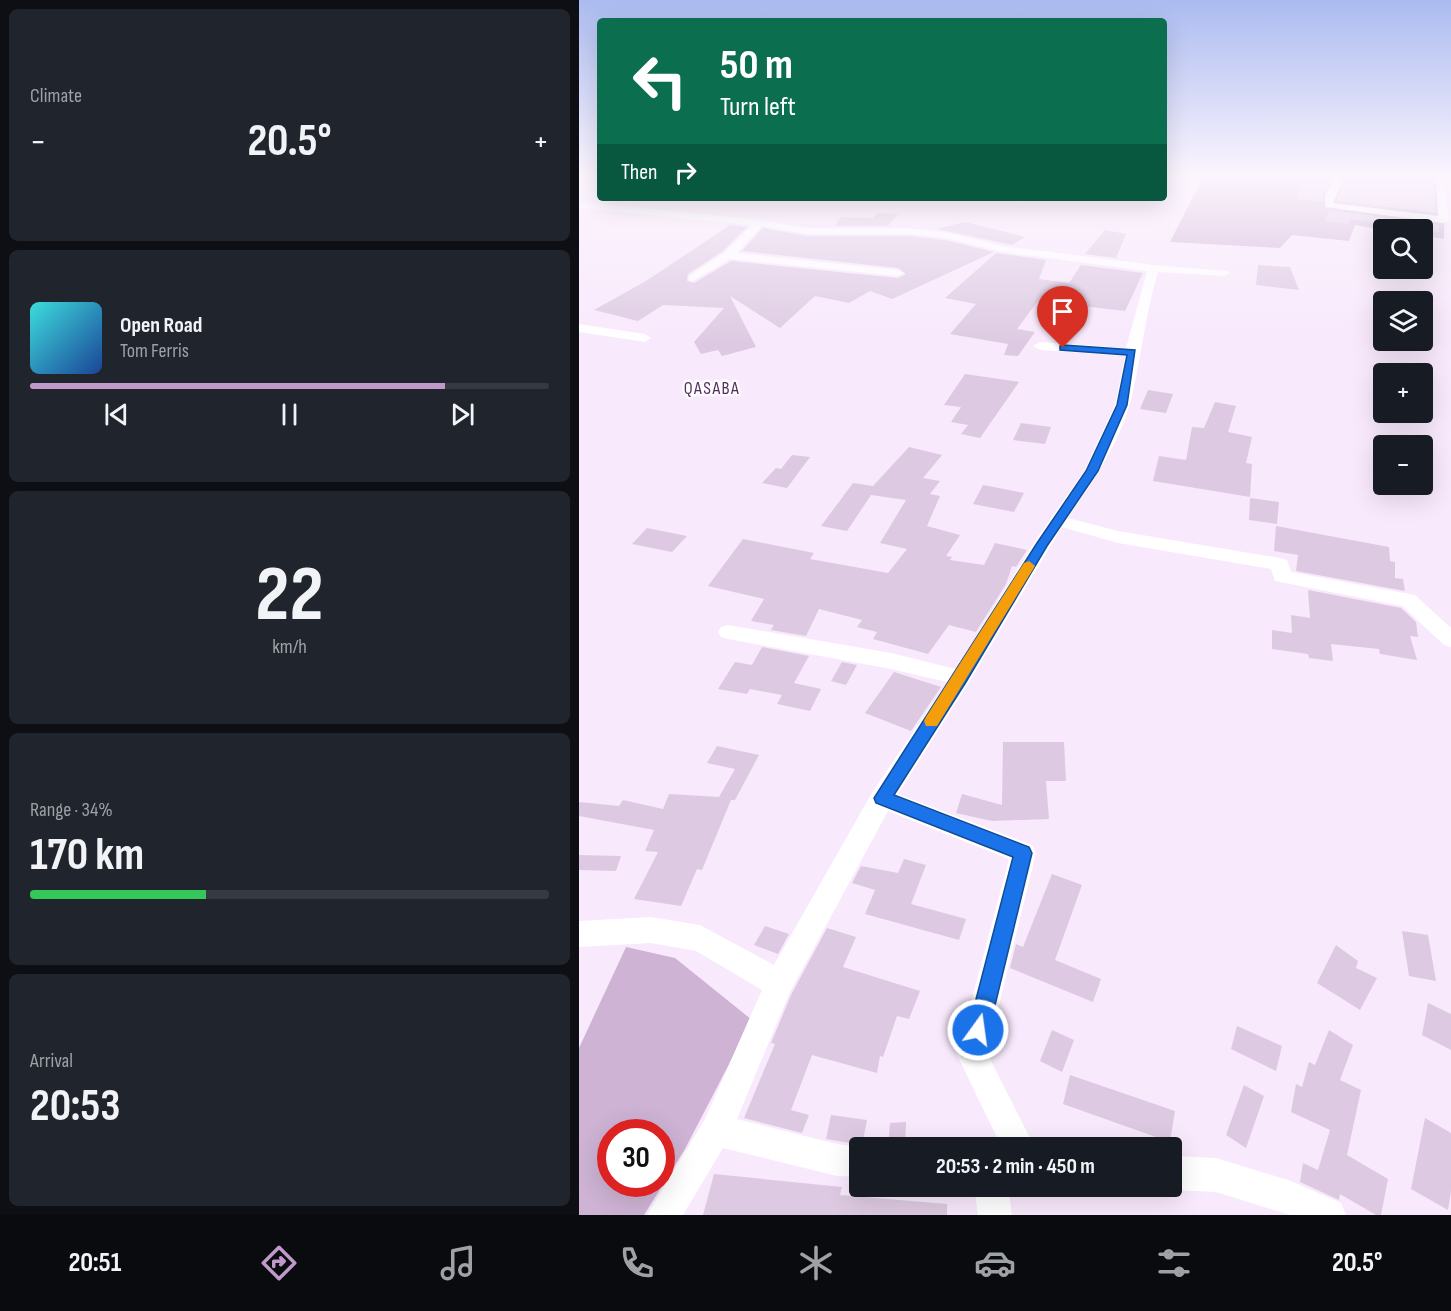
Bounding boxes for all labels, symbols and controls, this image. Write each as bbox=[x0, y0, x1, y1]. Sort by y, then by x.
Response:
text: 50 m bbox=[720, 40, 793, 91]
icon: left bbox=[621, 42, 699, 120]
text: Climate bbox=[30, 84, 82, 108]
text: Turn left bbox=[720, 91, 796, 123]
text: 20.5° bbox=[247, 114, 332, 169]
text: − bbox=[30, 122, 46, 162]
text: + bbox=[533, 122, 549, 162]
icon: right bbox=[669, 156, 702, 189]
text: Then bbox=[621, 159, 657, 186]
map controls bbox=[1373, 219, 1433, 495]
button: search bbox=[1373, 219, 1433, 279]
pin bbox=[1037, 286, 1088, 348]
button: layers bbox=[1373, 291, 1433, 351]
icon: arrive bbox=[1046, 295, 1079, 328]
text: Open Road bbox=[120, 312, 202, 339]
text: Tom Ferris bbox=[120, 339, 189, 363]
button: + bbox=[1373, 363, 1433, 423]
district label: QASABA bbox=[684, 378, 740, 399]
icon: previous bbox=[100, 398, 133, 431]
icon: pause bbox=[273, 398, 306, 431]
icon: next bbox=[446, 398, 479, 431]
button: − bbox=[1373, 435, 1433, 495]
text: 22 bbox=[255, 549, 324, 642]
text: km/h bbox=[272, 635, 307, 659]
text: Range · 34% bbox=[30, 798, 113, 822]
text: 170 km bbox=[30, 828, 144, 883]
position arrow bbox=[946, 998, 1010, 1062]
text: Arrival bbox=[30, 1049, 73, 1073]
text: 20:53 bbox=[30, 1079, 121, 1134]
speed limit sign: 30 bbox=[597, 1119, 675, 1197]
text: 20:53 · 2 min · 450 m bbox=[936, 1153, 1095, 1180]
icon: directions bbox=[258, 1242, 300, 1284]
icon: music bbox=[437, 1242, 479, 1284]
icon: phone bbox=[616, 1242, 658, 1284]
icon: climate bbox=[795, 1242, 837, 1284]
icon: car bbox=[974, 1242, 1016, 1284]
icon: filters bbox=[1153, 1242, 1195, 1284]
text: 20:51 bbox=[68, 1247, 121, 1279]
text: 20.5° bbox=[1332, 1247, 1382, 1279]

